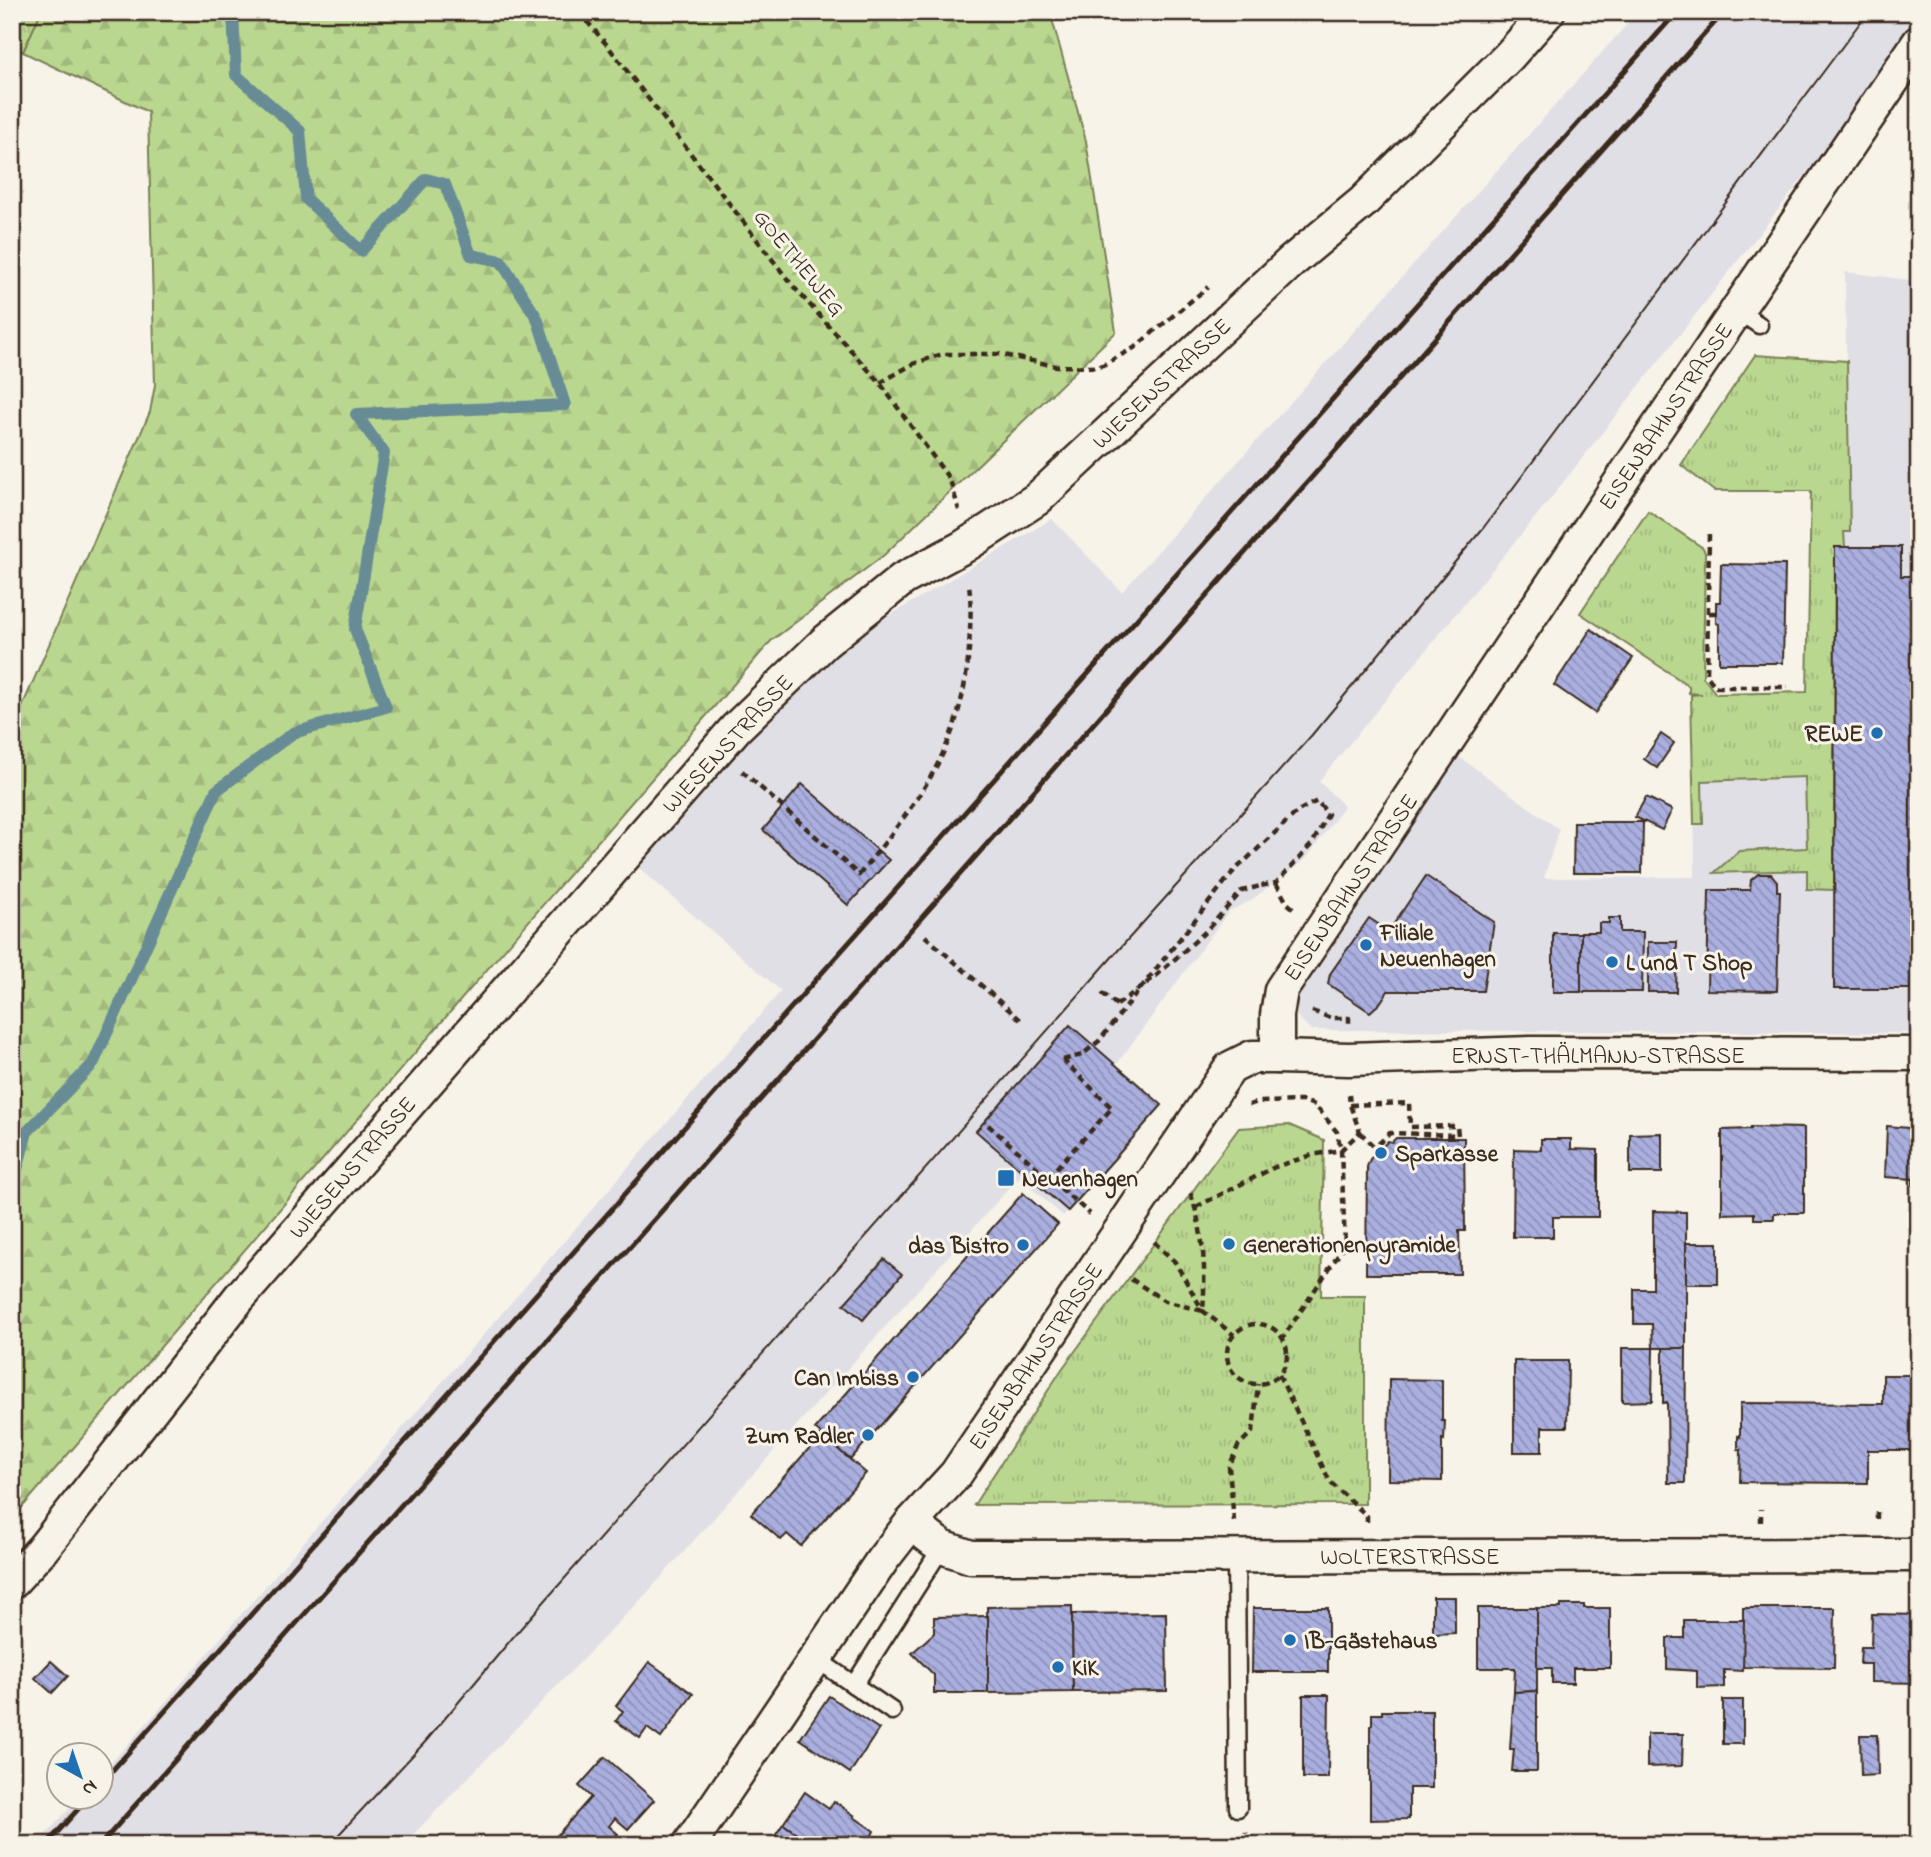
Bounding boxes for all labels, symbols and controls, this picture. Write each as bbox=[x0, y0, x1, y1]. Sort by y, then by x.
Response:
street label: GOETHEWEG bbox=[745, 203, 852, 324]
street label: WIESENSTRASSE bbox=[1086, 311, 1240, 458]
street label: EISENBAHNSTRASSE bbox=[1592, 317, 1742, 518]
street label: WIESENSTRASSE bbox=[655, 668, 802, 822]
place label: REWE bbox=[1805, 719, 1863, 752]
marker: REWE bbox=[1869, 725, 1885, 741]
street label: EISENBAHNSTRASSE bbox=[1277, 788, 1427, 989]
place label: Filiale Neuenhagen bbox=[1379, 918, 1496, 979]
marker: Filiale Neuenhagen bbox=[1358, 937, 1374, 953]
place label: L und T Shop bbox=[1626, 948, 1753, 981]
marker: L und T Shop bbox=[1604, 954, 1620, 970]
street label: ERNST-THÄLMANN-STRASSE bbox=[1451, 1041, 1745, 1074]
street label: WIESENSTRASSE bbox=[282, 1090, 425, 1247]
place label: Sparkasse bbox=[1395, 1139, 1499, 1172]
marker: Sparkasse bbox=[1373, 1145, 1389, 1161]
place label: Neuenhagen bbox=[1022, 1164, 1138, 1199]
marker: Neuenhagen bbox=[996, 1168, 1016, 1188]
place label: Generationenpyramide bbox=[1243, 1230, 1456, 1265]
place label: das Bistro bbox=[908, 1231, 1009, 1264]
marker: Generationenpyramide bbox=[1221, 1236, 1237, 1252]
marker: das Bistro bbox=[1015, 1237, 1031, 1253]
street label: EISENBAHNSTRASSE bbox=[962, 1257, 1112, 1458]
place label: Can Imbiss bbox=[794, 1363, 899, 1396]
marker: Can Imbiss bbox=[905, 1369, 921, 1385]
place label: Zum Radler bbox=[745, 1421, 855, 1454]
marker: Zum Radler bbox=[860, 1427, 876, 1443]
street label: WOLTERSTRASSE bbox=[1320, 1542, 1500, 1575]
place label: IB-Gästehaus bbox=[1304, 1626, 1438, 1659]
marker: IB-Gästehaus bbox=[1282, 1632, 1298, 1648]
place label: KiK bbox=[1072, 1653, 1099, 1686]
marker: KiK bbox=[1050, 1659, 1066, 1675]
north arrow bbox=[46, 1742, 116, 1812]
text: N bbox=[76, 1773, 103, 1802]

